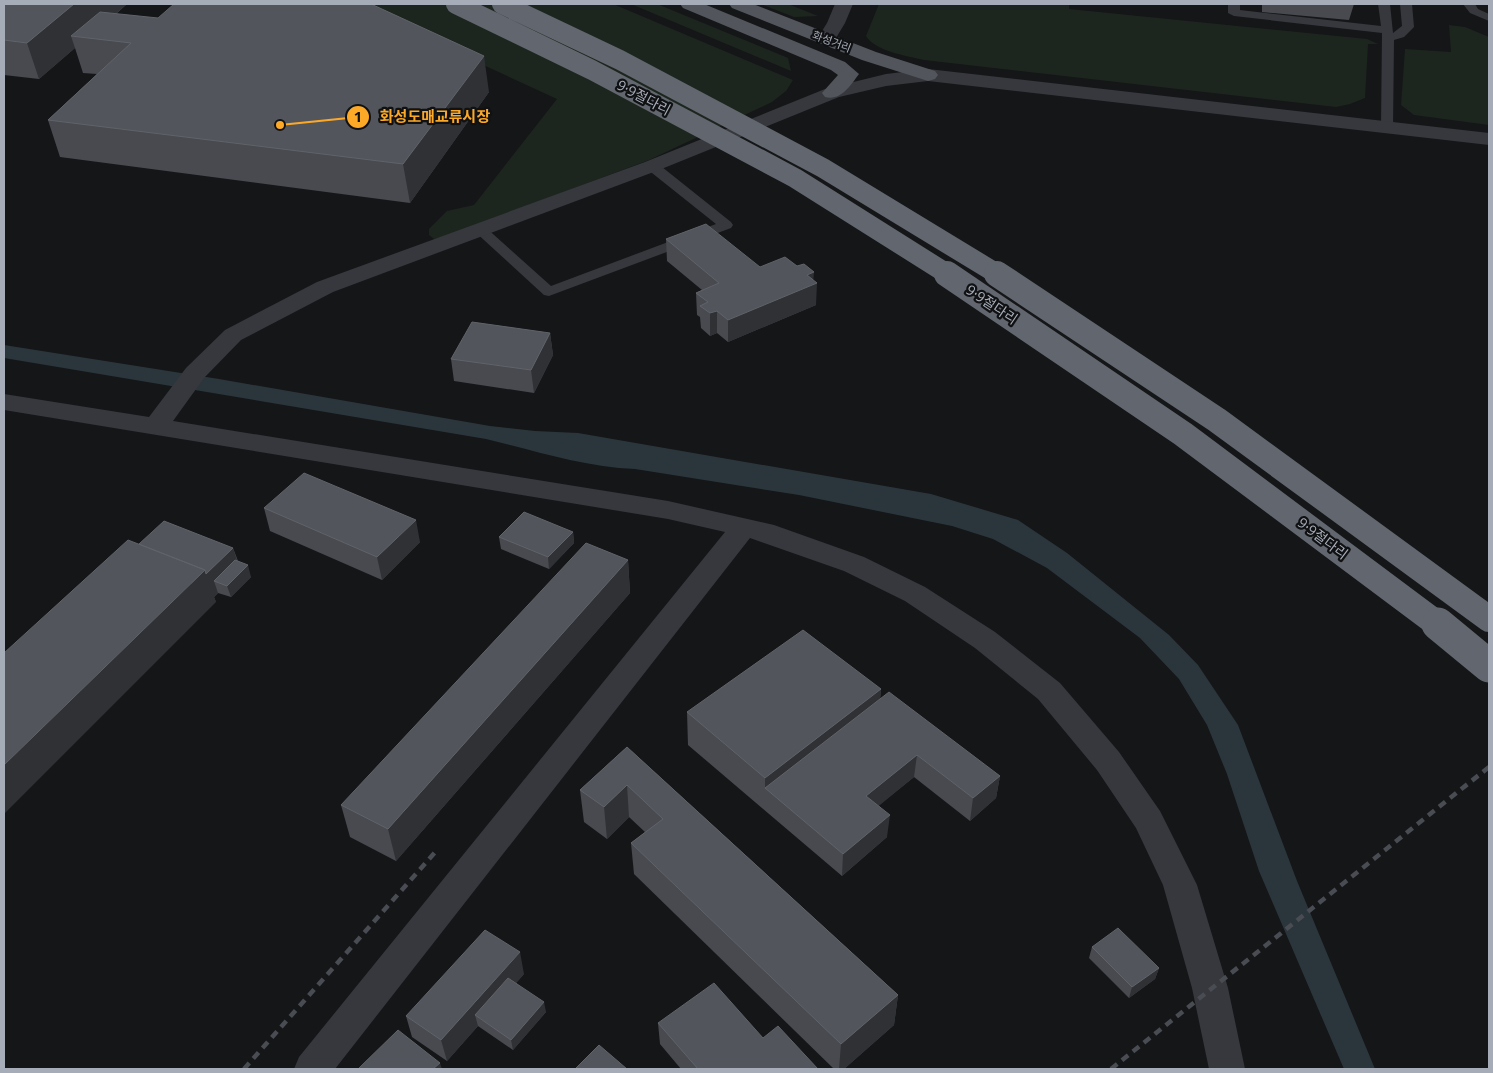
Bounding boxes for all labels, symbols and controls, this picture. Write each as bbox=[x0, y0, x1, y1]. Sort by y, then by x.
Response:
street label: 화성거리 bbox=[810, 27, 854, 55]
street label: 9·9절다리 bbox=[614, 75, 674, 119]
callout: 화성도매교류시장 bbox=[345, 102, 500, 132]
text: 1 bbox=[354, 106, 362, 126]
text: 화성도매교류시장 bbox=[380, 106, 490, 126]
street label: 9·9절다리 bbox=[963, 280, 1021, 328]
street label: 9·9절다리 bbox=[1294, 513, 1352, 563]

